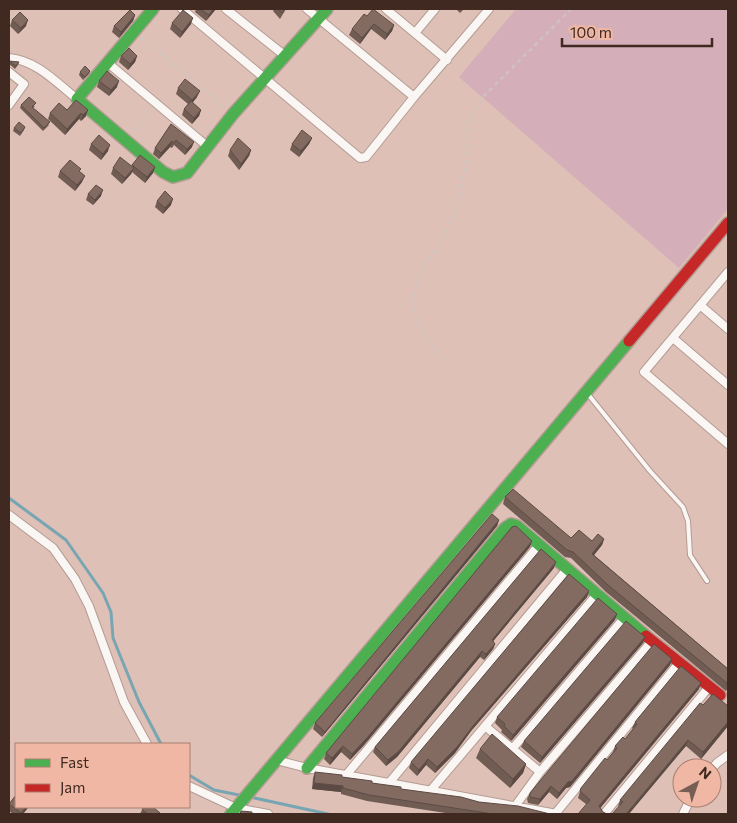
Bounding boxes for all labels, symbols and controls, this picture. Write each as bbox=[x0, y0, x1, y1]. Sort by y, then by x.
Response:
scale bar bbox=[562, 15, 712, 47]
text: 100 m bbox=[570, 23, 612, 41]
legend bbox=[15, 743, 190, 808]
text: Fast bbox=[60, 753, 89, 771]
north arrow bbox=[672, 758, 722, 808]
text: N bbox=[696, 763, 715, 783]
text: Jam bbox=[60, 778, 85, 796]

